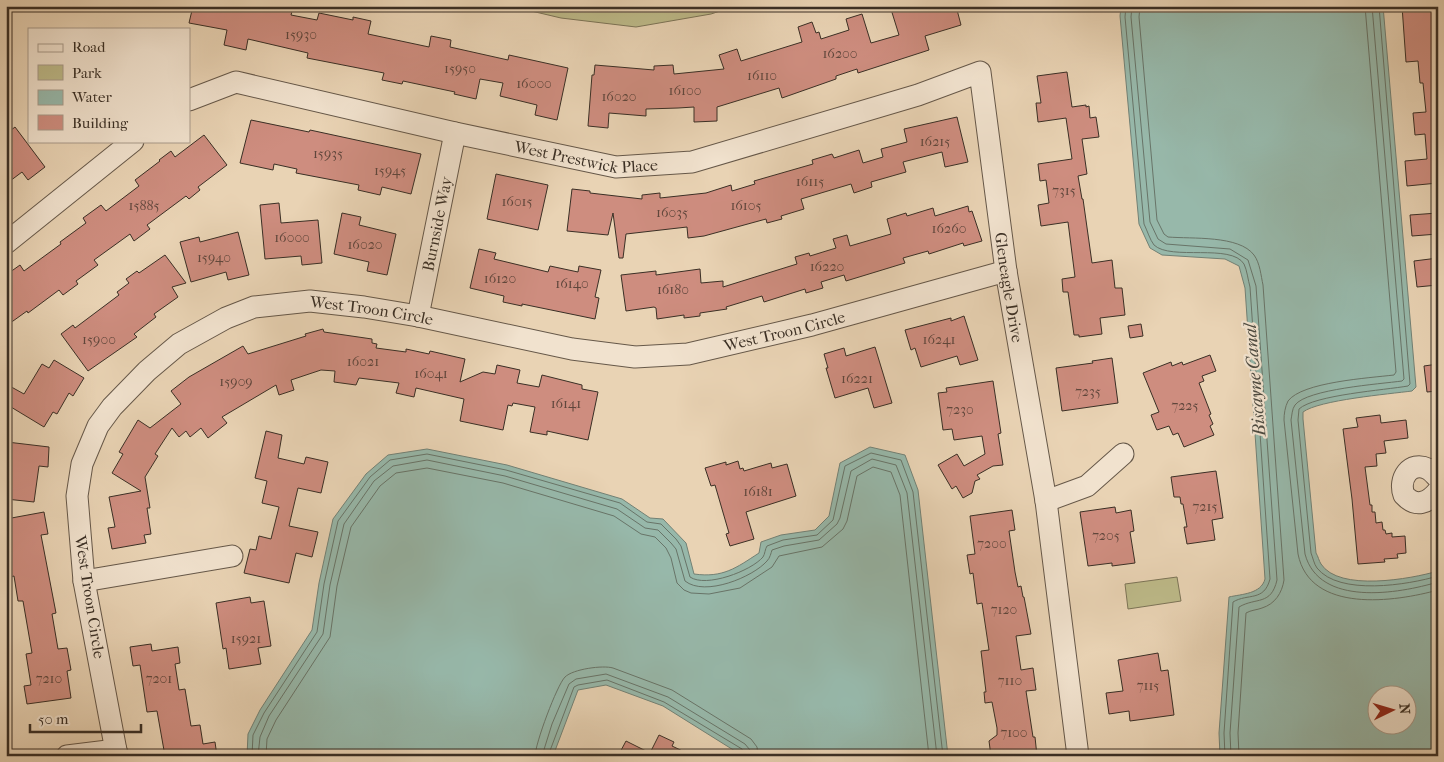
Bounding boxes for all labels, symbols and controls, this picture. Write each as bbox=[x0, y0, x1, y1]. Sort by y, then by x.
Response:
house number: 15930 bbox=[285, 26, 317, 43]
legend bbox=[28, 28, 190, 142]
text: Road bbox=[72, 38, 106, 56]
house number: 16200 bbox=[822, 45, 858, 62]
house number: 15950 bbox=[444, 60, 476, 77]
text: Park bbox=[72, 64, 102, 82]
house number: 16110 bbox=[747, 67, 777, 84]
house number: 16000 bbox=[516, 75, 552, 92]
house number: 16100 bbox=[669, 82, 701, 99]
text: Water bbox=[71, 88, 112, 106]
house number: 16020 bbox=[601, 88, 637, 105]
text: Building bbox=[72, 114, 129, 132]
house number: 16215 bbox=[920, 133, 950, 150]
street label: West Prestwick Place bbox=[512, 136, 659, 177]
house number: 15935 bbox=[313, 145, 343, 162]
house number: 15945 bbox=[374, 162, 406, 179]
house number: 16115 bbox=[796, 173, 824, 190]
street label: Burnside Way bbox=[418, 174, 456, 273]
house number: 7315 bbox=[1052, 182, 1076, 199]
house number: 16015 bbox=[501, 193, 533, 210]
house number: 15885 bbox=[128, 197, 160, 214]
house number: 16105 bbox=[730, 197, 762, 214]
house number: 16035 bbox=[656, 204, 688, 221]
house number: 16260 bbox=[931, 220, 967, 237]
house number: 16000 bbox=[274, 229, 310, 246]
street label: Gleneagle Drive bbox=[992, 231, 1028, 344]
house number: 16020 bbox=[347, 236, 383, 253]
house number: 15940 bbox=[197, 249, 231, 266]
house number: 16220 bbox=[810, 258, 844, 275]
house number: 16120 bbox=[484, 270, 516, 287]
house number: 16140 bbox=[555, 275, 589, 292]
house number: 16180 bbox=[657, 281, 689, 298]
street label: West Troon Circle bbox=[308, 291, 435, 329]
street label: West Troon Circle bbox=[721, 307, 847, 355]
water label: Biscayne Canal bbox=[1239, 320, 1270, 438]
house number: 15900 bbox=[82, 331, 116, 348]
house number: 16241 bbox=[923, 331, 955, 348]
house number: 16021 bbox=[347, 353, 379, 370]
house number: 16041 bbox=[414, 365, 448, 382]
house number: 16221 bbox=[841, 370, 873, 387]
house number: 15909 bbox=[219, 373, 253, 390]
house number: 7235 bbox=[1075, 383, 1101, 400]
house number: 16141 bbox=[551, 395, 581, 412]
house number: 7225 bbox=[1171, 397, 1199, 414]
house number: 7230 bbox=[946, 401, 974, 418]
house number: 16181 bbox=[743, 483, 773, 500]
house number: 7215 bbox=[1193, 498, 1217, 515]
house number: 7205 bbox=[1092, 527, 1120, 544]
street label: West Troon Circle bbox=[71, 533, 109, 660]
house number: 7200 bbox=[977, 535, 1007, 552]
house number: 7120 bbox=[991, 601, 1017, 618]
house number: 15921 bbox=[231, 630, 261, 647]
house number: 7210 bbox=[36, 670, 62, 687]
house number: 7201 bbox=[146, 670, 172, 687]
house number: 7110 bbox=[998, 672, 1022, 689]
house number: 7115 bbox=[1137, 677, 1159, 694]
north arrow bbox=[1366, 684, 1416, 734]
scale bar bbox=[30, 702, 141, 734]
text: N bbox=[1396, 703, 1413, 715]
text: 50 m bbox=[38, 710, 69, 728]
house number: 7100 bbox=[1000, 724, 1028, 741]

